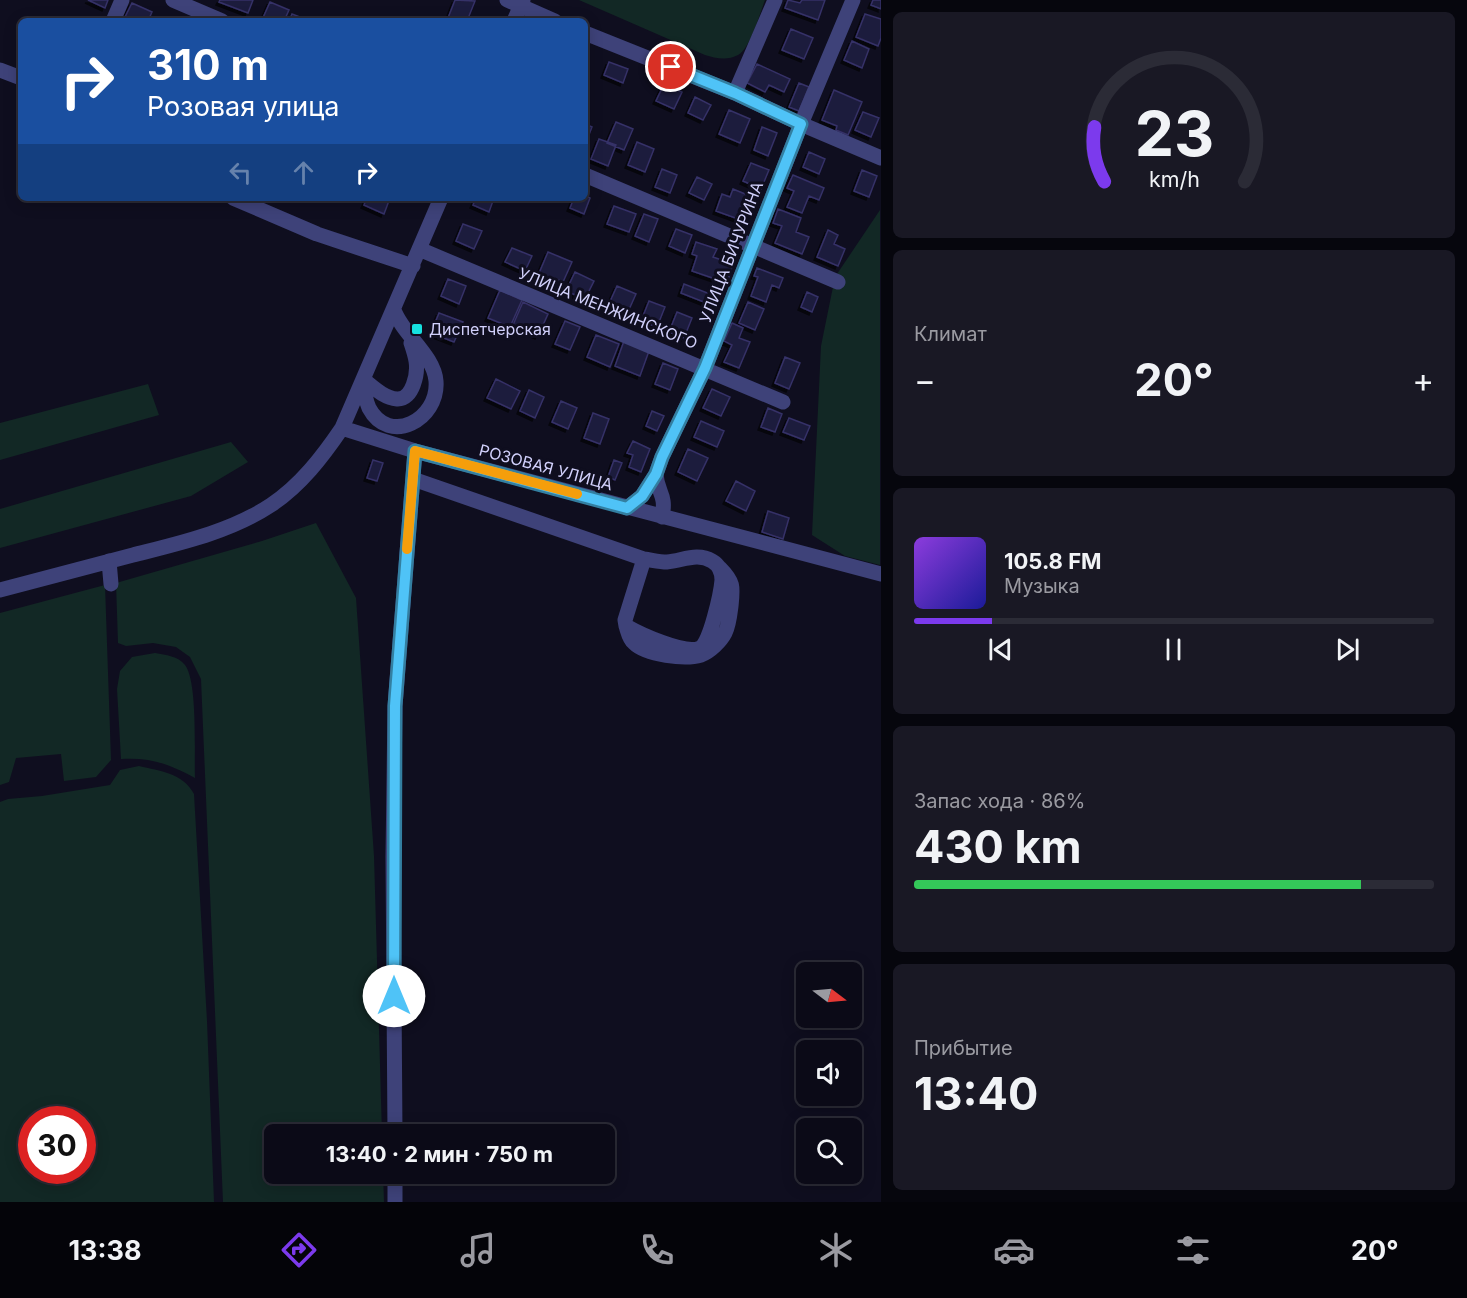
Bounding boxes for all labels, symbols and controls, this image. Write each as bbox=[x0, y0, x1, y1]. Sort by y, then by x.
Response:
text: 310 m bbox=[147, 39, 269, 90]
pin bbox=[645, 41, 696, 92]
icon: right bbox=[48, 42, 126, 120]
icon: arrive bbox=[654, 50, 687, 83]
text: Розовая улица bbox=[147, 90, 340, 123]
text: 23 bbox=[1134, 96, 1214, 171]
icon: left bbox=[224, 156, 257, 189]
icon: ahead bbox=[287, 156, 320, 189]
icon: right bbox=[350, 156, 383, 189]
text: km/h bbox=[1149, 166, 1199, 192]
street label: УЛИЦА БИЧУРИНА bbox=[695, 178, 767, 326]
street label: УЛИЦА МЕНЖИНСКОГО bbox=[515, 263, 701, 353]
place label: Диспетчерская bbox=[429, 319, 551, 339]
marker: Диспетчерская bbox=[410, 322, 424, 336]
text: Климат bbox=[914, 322, 987, 346]
text: 20° bbox=[1134, 352, 1214, 407]
text: − bbox=[914, 360, 936, 400]
text: + bbox=[1412, 360, 1434, 400]
street label: РОЗОВАЯ УЛИЦА bbox=[477, 440, 615, 494]
text: 105.8 FM bbox=[1004, 548, 1102, 574]
text: Музыка bbox=[1004, 574, 1080, 598]
icon: previous bbox=[984, 633, 1017, 666]
icon: pause bbox=[1157, 633, 1190, 666]
icon: next bbox=[1331, 633, 1364, 666]
text: Запас хода · 86% bbox=[914, 789, 1085, 813]
text: 430 km bbox=[914, 819, 1082, 874]
north arrow bbox=[796, 962, 862, 1028]
map controls bbox=[796, 962, 862, 1184]
position arrow bbox=[362, 964, 426, 1028]
text: Прибытие bbox=[914, 1036, 1013, 1060]
button: sound bbox=[796, 1040, 862, 1106]
text: 13:40 bbox=[914, 1066, 1038, 1121]
speed limit sign: 30 bbox=[18, 1106, 96, 1184]
button: search bbox=[796, 1118, 862, 1184]
text: 13:40 · 2 мин · 750 m bbox=[326, 1141, 553, 1167]
icon: directions bbox=[278, 1229, 320, 1271]
icon: music bbox=[457, 1229, 499, 1271]
icon: phone bbox=[636, 1229, 678, 1271]
icon: climate bbox=[815, 1229, 857, 1271]
icon: car bbox=[993, 1229, 1035, 1271]
icon: filters bbox=[1172, 1229, 1214, 1271]
text: 13:38 bbox=[68, 1234, 141, 1267]
text: 20° bbox=[1351, 1234, 1399, 1267]

